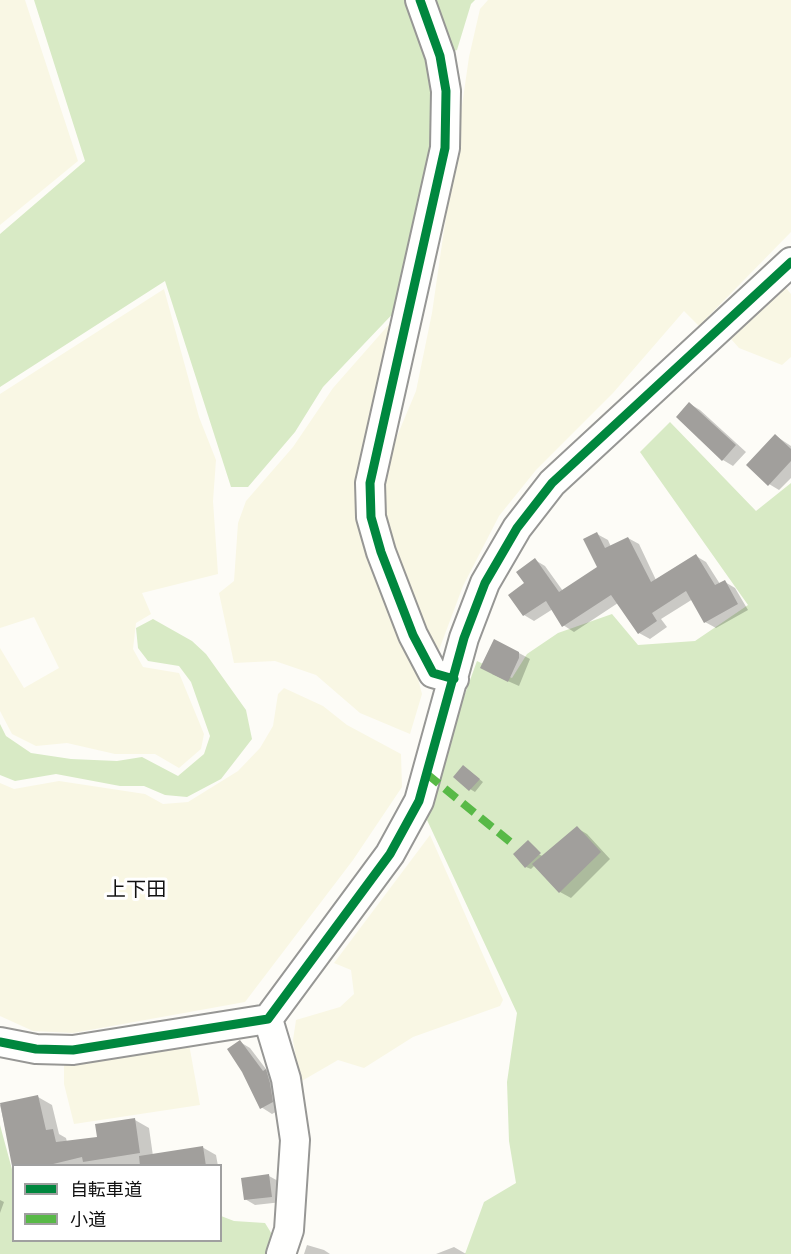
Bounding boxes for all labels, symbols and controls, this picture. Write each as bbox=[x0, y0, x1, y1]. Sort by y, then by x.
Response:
district label: 上下田 bbox=[106, 880, 166, 904]
legend bbox=[12, 1164, 222, 1242]
text: 自転車道 bbox=[70, 1177, 142, 1204]
text: 小道 bbox=[70, 1207, 106, 1234]

